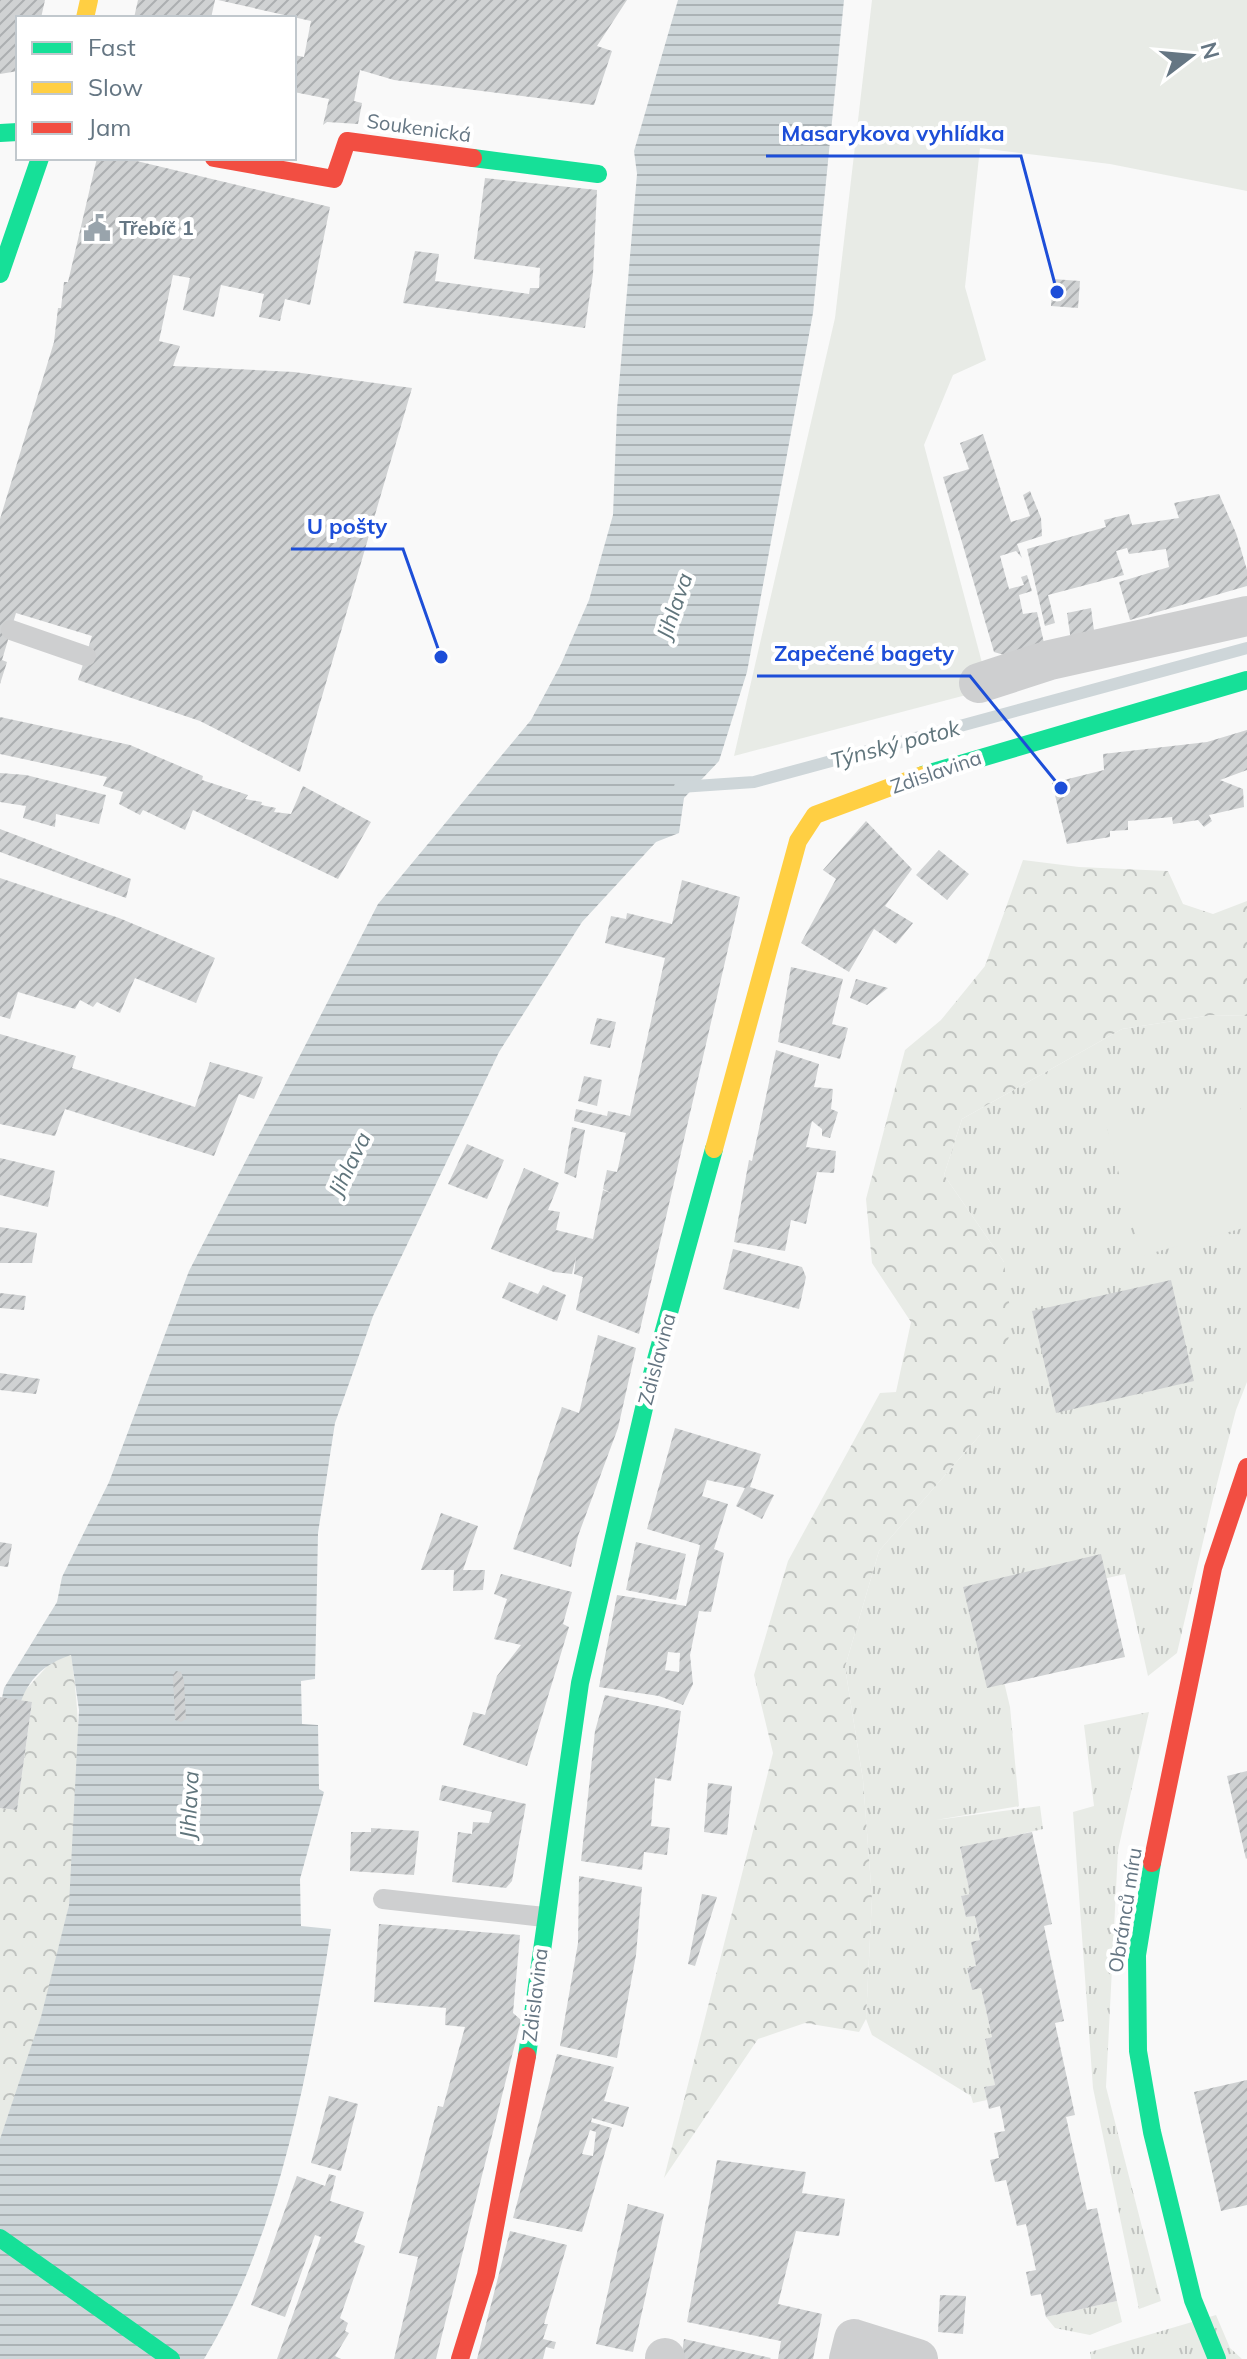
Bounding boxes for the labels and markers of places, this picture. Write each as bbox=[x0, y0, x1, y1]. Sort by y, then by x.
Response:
callout: Masarykova vyhlídka bbox=[766, 110, 1021, 156]
public building icon: Třebíč 1 bbox=[82, 213, 112, 243]
place label: Třebíč 1 bbox=[119, 215, 194, 240]
callout: U pošty bbox=[291, 503, 403, 549]
callout: Zapečené bagety bbox=[757, 630, 970, 676]

